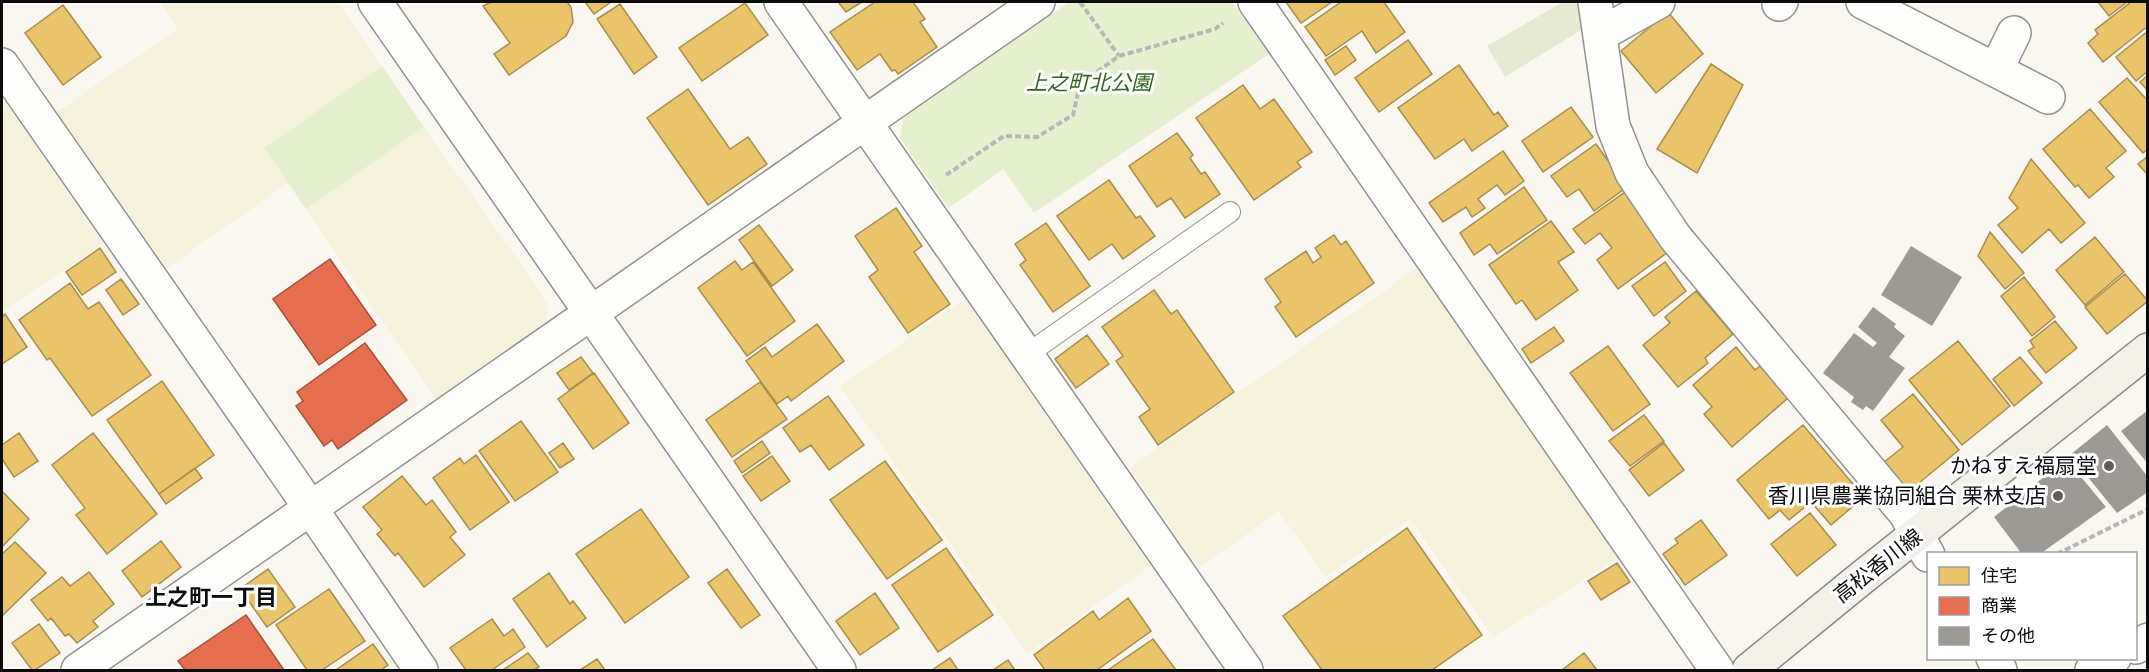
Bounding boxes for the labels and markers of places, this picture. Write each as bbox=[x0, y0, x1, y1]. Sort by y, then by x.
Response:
place label: かねすえ福扇堂 bbox=[1950, 452, 2097, 479]
marker: かねすえ福扇堂 bbox=[2102, 459, 2116, 473]
place label: 香川県農業協同組合 栗林支店 bbox=[1768, 482, 2046, 509]
marker: 香川県農業協同組合 栗林支店 bbox=[2051, 489, 2065, 503]

